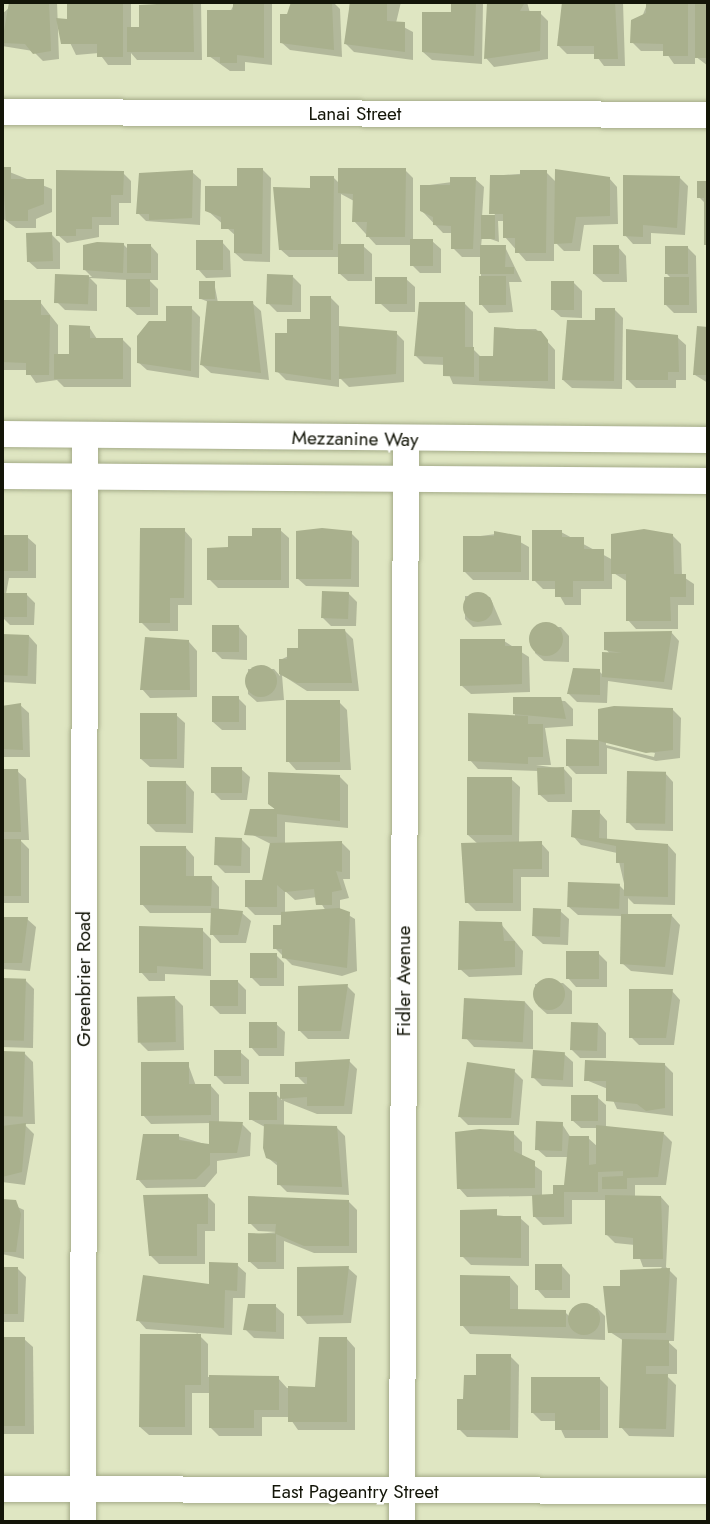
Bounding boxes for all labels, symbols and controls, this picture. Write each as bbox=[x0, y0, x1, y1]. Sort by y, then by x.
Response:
street label: Lanai Street bbox=[309, 103, 401, 125]
street label: Mezzanine Way bbox=[291, 426, 419, 452]
street label: Greenbrier Road bbox=[73, 911, 95, 1047]
street label: Fidler Avenue bbox=[393, 926, 415, 1036]
street label: East Pageantry Street bbox=[271, 1481, 439, 1503]

